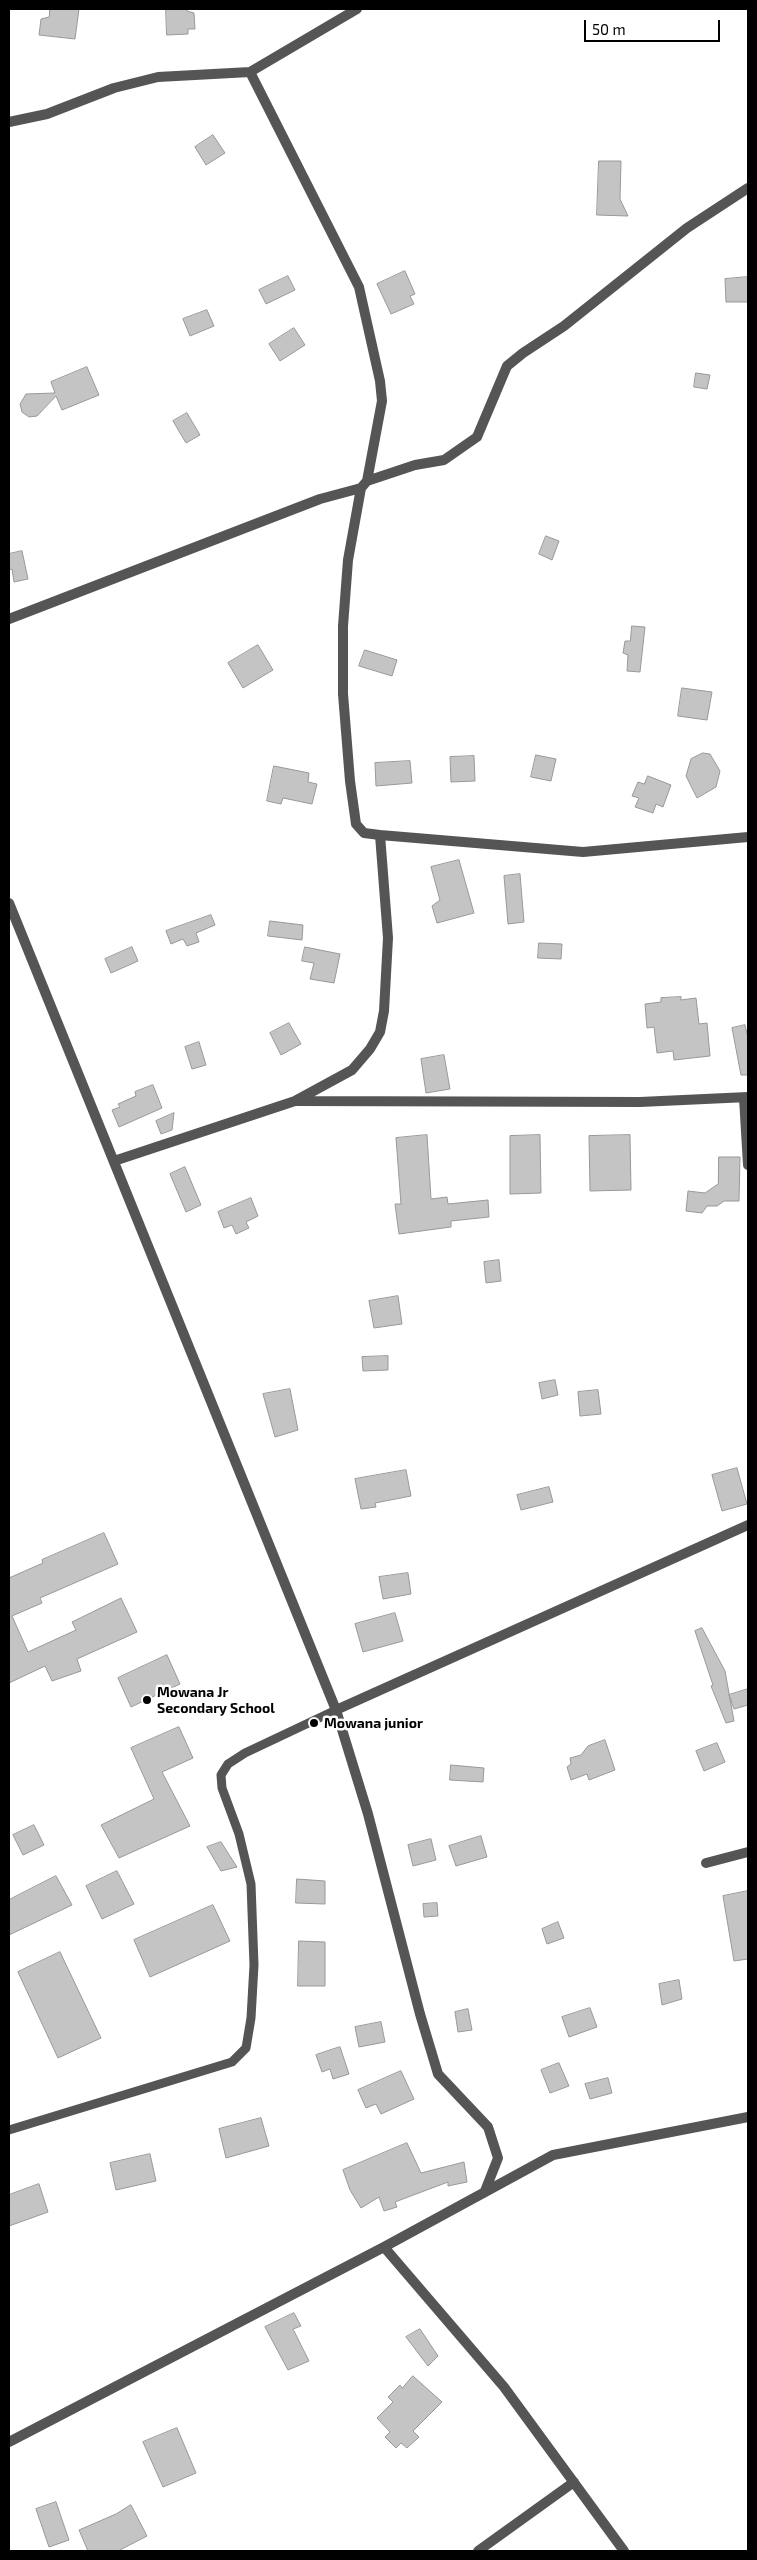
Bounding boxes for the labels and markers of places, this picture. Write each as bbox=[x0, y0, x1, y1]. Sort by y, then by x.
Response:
place label: Mowana Jr Secondary School bbox=[157, 1684, 275, 1716]
marker: Mowana Jr Secondary School bbox=[141, 1694, 153, 1706]
place label: Mowana junior bbox=[324, 1715, 423, 1731]
marker: Mowana junior bbox=[308, 1717, 320, 1729]

